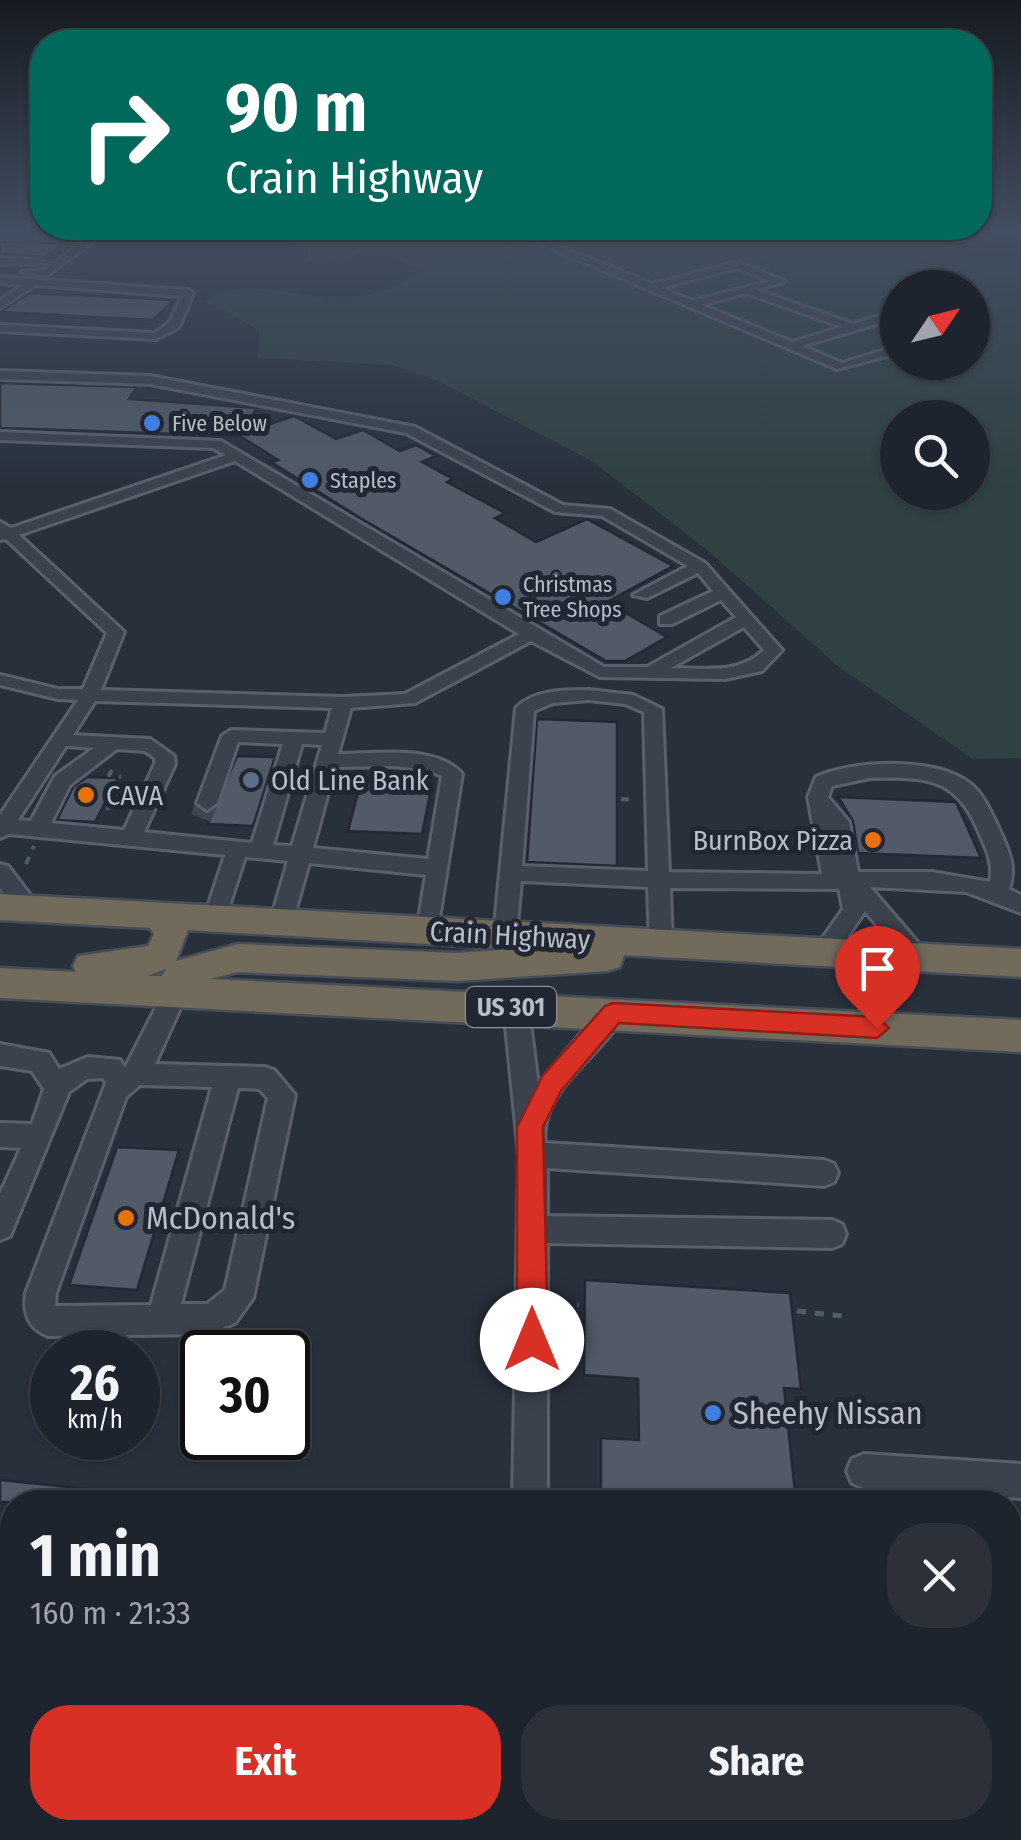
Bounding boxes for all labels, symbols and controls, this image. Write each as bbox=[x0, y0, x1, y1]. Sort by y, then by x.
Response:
text: 90 m bbox=[225, 66, 367, 150]
icon: right bbox=[60, 70, 190, 200]
text: Crain Highway bbox=[225, 151, 483, 205]
north arrow bbox=[880, 270, 990, 380]
map controls bbox=[880, 270, 990, 510]
button: search bbox=[880, 400, 990, 510]
place label: Five Below bbox=[172, 410, 267, 437]
marker: Five Below bbox=[141, 412, 163, 434]
place label: Staples bbox=[330, 467, 396, 494]
marker: Staples bbox=[299, 469, 321, 491]
place label: Christmas Tree Shops bbox=[523, 571, 622, 623]
marker: Christmas Tree Shops bbox=[492, 586, 514, 608]
place label: Old Line Bank bbox=[271, 764, 430, 797]
marker: Old Line Bank bbox=[240, 769, 262, 791]
place label: CAVA bbox=[106, 779, 163, 812]
marker: CAVA bbox=[75, 784, 97, 806]
place label: BurnBox Pizza bbox=[693, 824, 853, 857]
marker: BurnBox Pizza bbox=[862, 829, 884, 851]
street label: Crain Highway bbox=[429, 915, 591, 956]
pin bbox=[835, 926, 920, 1029]
icon: arrive bbox=[850, 941, 905, 996]
road number: US 301 bbox=[466, 987, 556, 1027]
place label: McDonald's bbox=[146, 1199, 295, 1237]
marker: McDonald's bbox=[115, 1207, 137, 1229]
position arrow bbox=[480, 1288, 584, 1392]
speed limit sign: 30 bbox=[180, 1330, 310, 1460]
text: 26 bbox=[70, 1353, 120, 1413]
place label: Sheehy Nissan bbox=[733, 1394, 923, 1432]
marker: Sheehy Nissan bbox=[702, 1402, 724, 1424]
text: km/h bbox=[67, 1405, 123, 1435]
text: 1 min bbox=[30, 1520, 161, 1592]
button: close bbox=[887, 1523, 992, 1628]
text: 160 m · 21:33 bbox=[30, 1594, 191, 1632]
button: Exit bbox=[30, 1705, 501, 1820]
button: Share bbox=[521, 1705, 992, 1820]

